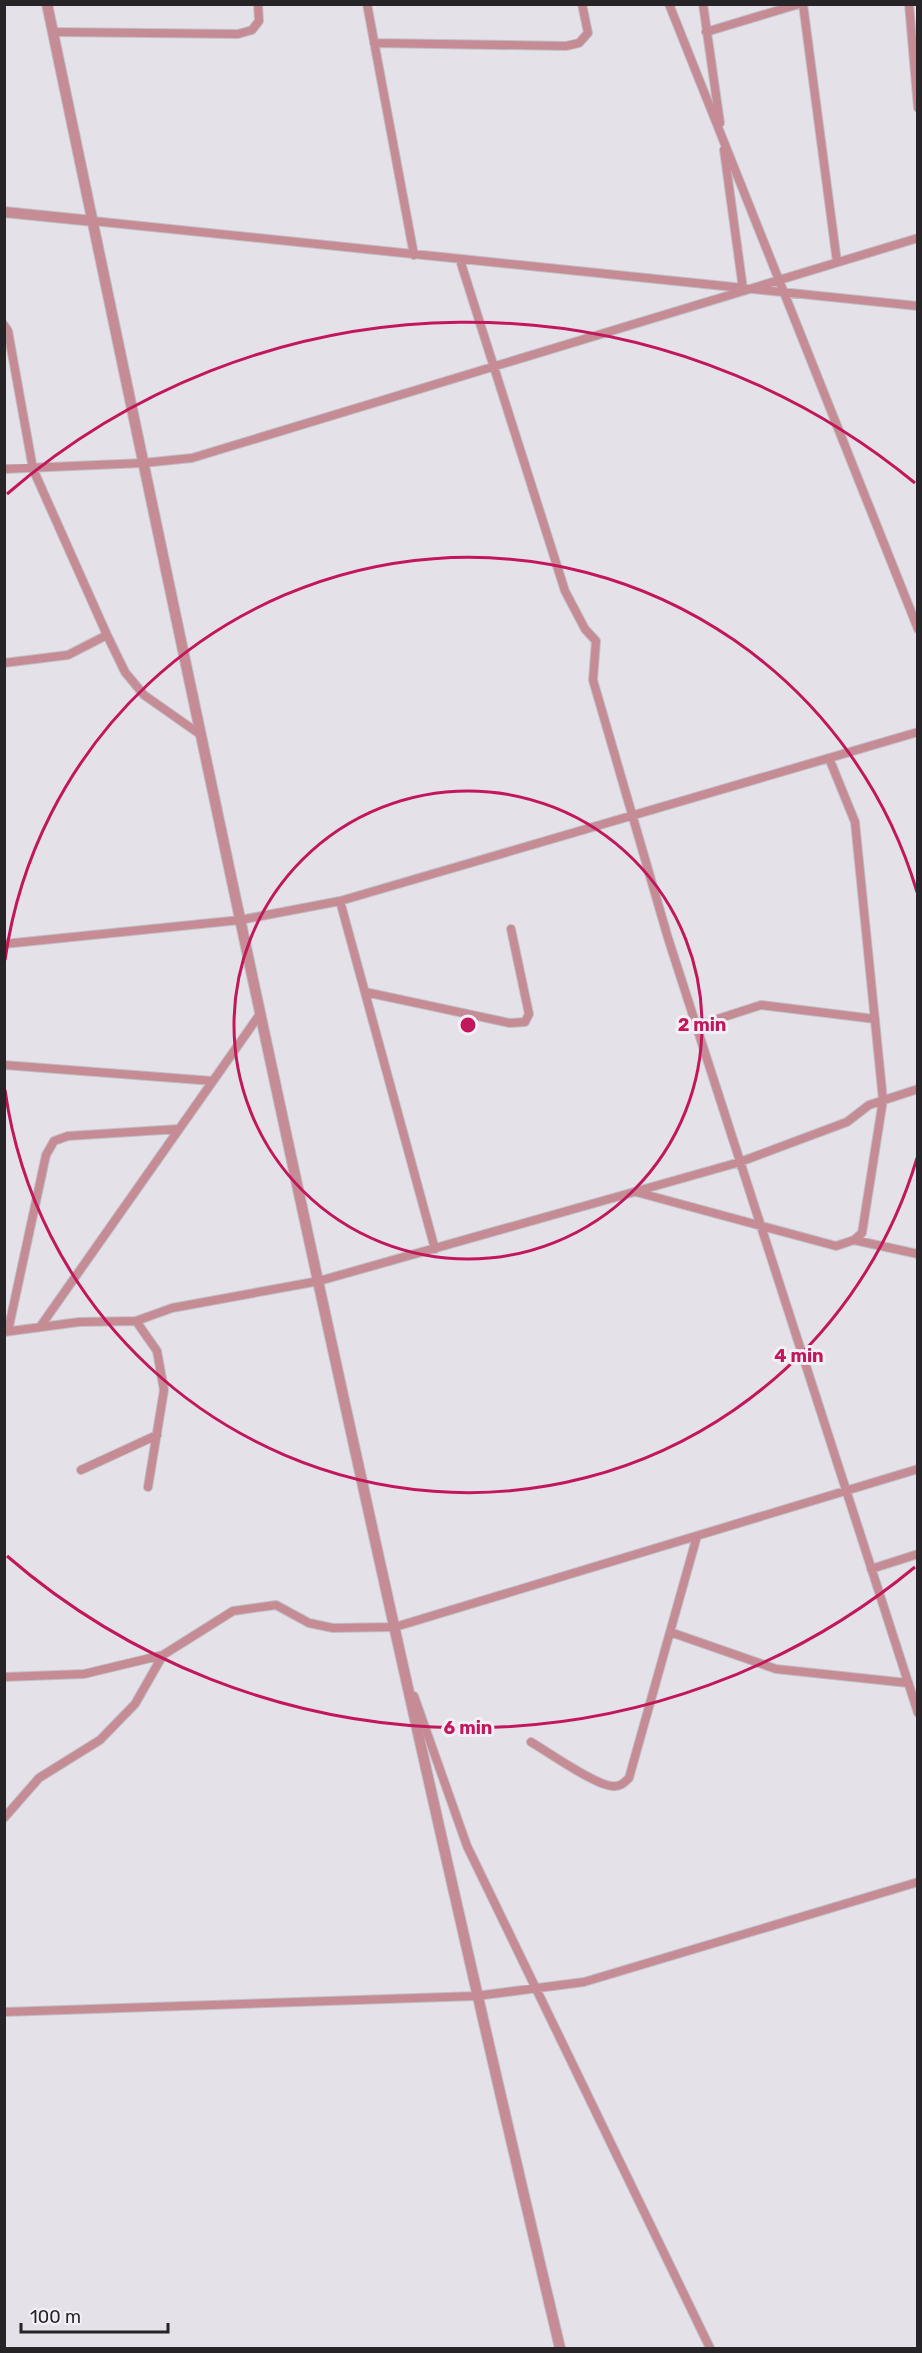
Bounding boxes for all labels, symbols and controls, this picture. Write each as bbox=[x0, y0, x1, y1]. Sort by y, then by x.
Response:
text: 2 min bbox=[678, 1014, 726, 1036]
centre of rings bbox=[458, 1015, 478, 1035]
text: 4 min bbox=[774, 1345, 824, 1367]
text: 6 min bbox=[444, 1717, 492, 1739]
scale bar bbox=[21, 2296, 168, 2334]
text: 100 m bbox=[30, 2306, 81, 2328]

